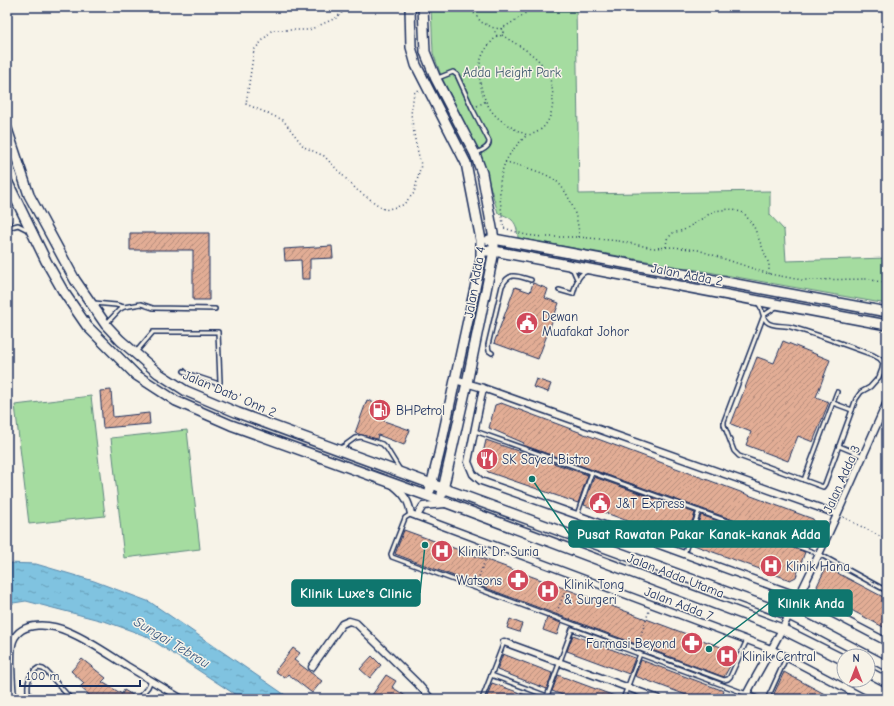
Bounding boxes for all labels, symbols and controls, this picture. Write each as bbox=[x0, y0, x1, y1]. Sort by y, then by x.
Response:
park label: Adda Height Park bbox=[463, 65, 562, 80]
street label: Jalan Adda 4 bbox=[461, 245, 488, 319]
street label: Jalan Adda 2 bbox=[650, 260, 724, 289]
place label: Dewan Muafakat Johor bbox=[542, 309, 630, 339]
public building icon: Dewan Muafakat Johor bbox=[514, 310, 540, 336]
street label: Jalan Dato' Onn 2 bbox=[181, 367, 279, 420]
fuel station icon: BHPetrol bbox=[367, 397, 393, 423]
place label: BHPetrol bbox=[396, 403, 445, 418]
street label: Jalan Adda 3 bbox=[820, 443, 863, 515]
restaurant icon: SK Sayed Bistro bbox=[474, 446, 500, 472]
place label: SK Sayed Bistro bbox=[502, 452, 590, 467]
public building icon: J&T Express bbox=[587, 490, 613, 516]
place label: J&T Express bbox=[616, 496, 685, 511]
callout: Pusat Rawatan Pakar Kanak-kanak Adda bbox=[569, 521, 829, 547]
text: Pusat Rawatan Pakar Kanak-kanak Adda bbox=[577, 526, 821, 543]
hospital icon: Klinik Dr. Suria bbox=[429, 538, 455, 564]
place label: Klinik Dr. Suria bbox=[458, 544, 539, 559]
street label: Jalan Adda Utama bbox=[625, 550, 726, 601]
hospital icon: Klinik Hana bbox=[758, 553, 784, 579]
place label: Klinik Hana bbox=[786, 559, 850, 574]
pharmacy icon: Watsons bbox=[505, 567, 531, 593]
place label: Watsons bbox=[456, 573, 502, 588]
place label: Klinik Tong & Surgeri bbox=[564, 577, 624, 607]
hospital icon: Klinik Tong & Surgeri bbox=[535, 578, 561, 604]
callout: Klinik Luxe's Clinic bbox=[292, 580, 420, 606]
street label: Jalan Adda 7 bbox=[642, 584, 715, 623]
text: Klinik Luxe's Clinic bbox=[300, 585, 412, 602]
callout: Klinik Anda bbox=[769, 590, 852, 616]
text: Klinik Anda bbox=[777, 595, 845, 612]
water label: Sungai Tebrau bbox=[131, 613, 213, 672]
pharmacy icon: Farmasi Beyond bbox=[679, 630, 705, 656]
place label: Farmasi Beyond bbox=[586, 636, 676, 651]
hospital icon: Klinik Central bbox=[714, 643, 740, 669]
north arrow bbox=[836, 648, 876, 688]
place label: Klinik Central bbox=[742, 649, 816, 664]
text: N bbox=[852, 652, 860, 665]
scale bar bbox=[20, 662, 140, 688]
text: 100 m bbox=[26, 669, 59, 683]

